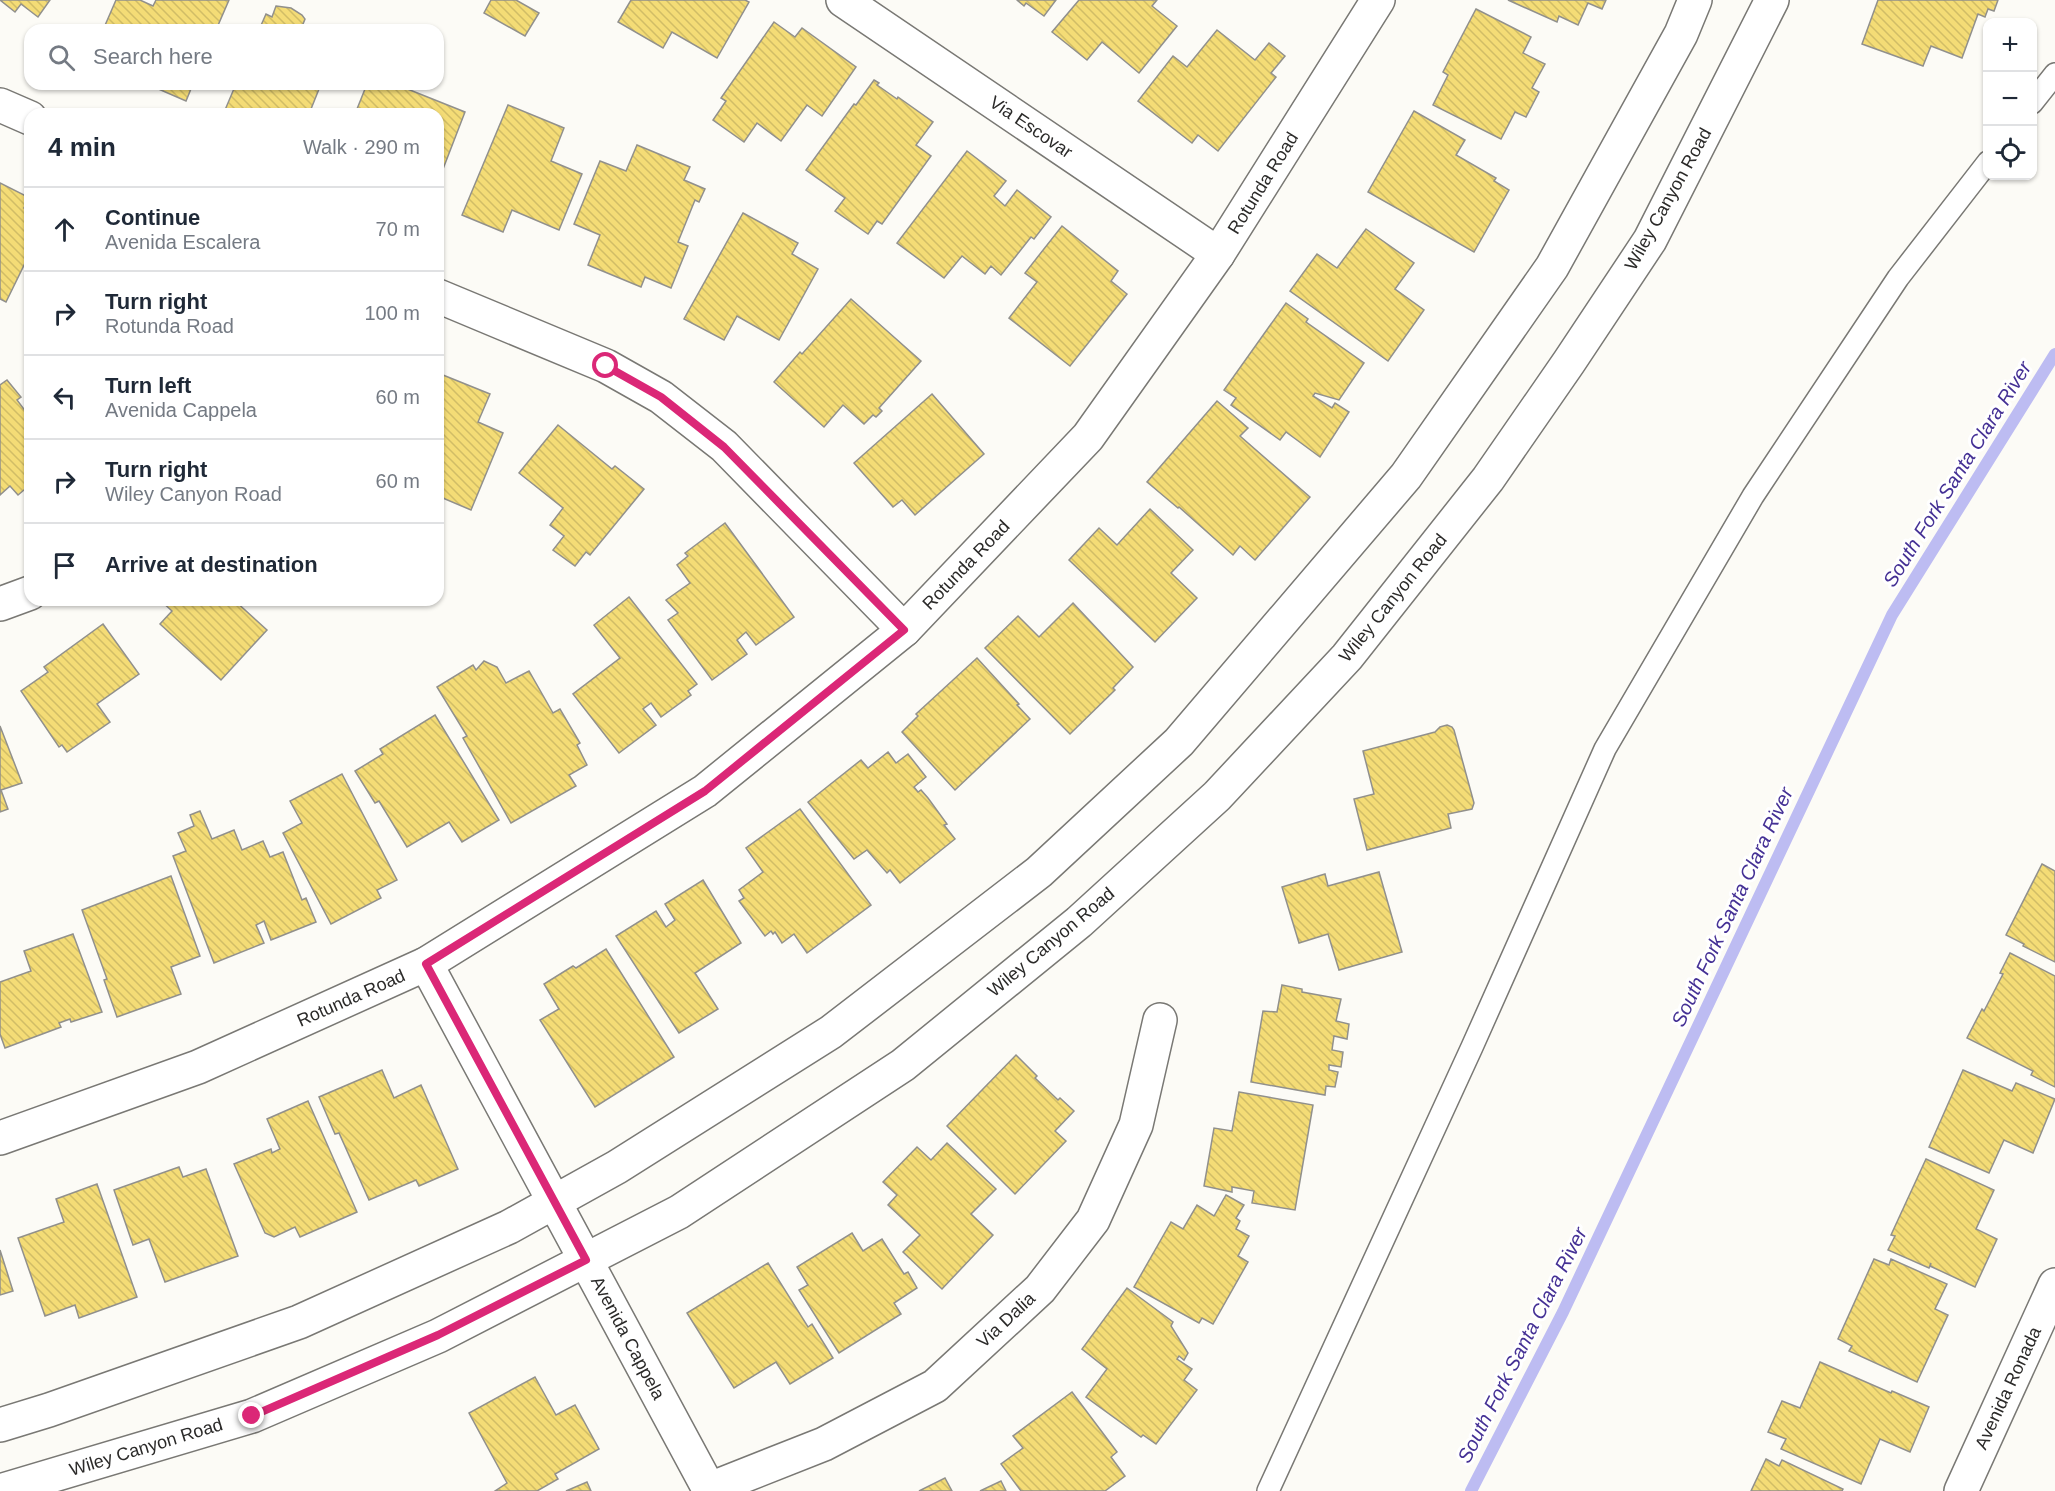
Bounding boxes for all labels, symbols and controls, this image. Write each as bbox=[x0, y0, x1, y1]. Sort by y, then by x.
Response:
map controls bbox=[1983, 18, 2037, 180]
button: + bbox=[1983, 18, 2037, 72]
search box bbox=[24, 24, 444, 90]
icon: search bbox=[45, 41, 78, 74]
text: Search here bbox=[93, 44, 213, 69]
button: − bbox=[1983, 72, 2037, 126]
street label: Via Escovar bbox=[986, 92, 1076, 162]
street label: Wiley Canyon Road bbox=[1621, 125, 1715, 273]
button: locate bbox=[1983, 126, 2037, 180]
street label: Rotunda Road bbox=[1224, 128, 1302, 238]
text: 4 min bbox=[48, 132, 116, 162]
text: Walk · 290 m bbox=[303, 136, 420, 158]
text: Continue bbox=[105, 205, 200, 230]
icon: ahead bbox=[48, 213, 81, 246]
text: 70 m bbox=[376, 218, 420, 240]
text: Avenida Escalera bbox=[105, 231, 260, 253]
text: Turn right bbox=[105, 289, 207, 314]
icon: right bbox=[48, 297, 81, 330]
text: 100 m bbox=[364, 302, 420, 324]
text: Rotunda Road bbox=[105, 315, 234, 337]
route start bbox=[592, 352, 618, 378]
water label: South Fork Santa Clara River bbox=[1878, 356, 2036, 591]
text: Turn left bbox=[105, 373, 191, 398]
icon: left bbox=[48, 381, 81, 414]
text: 60 m bbox=[376, 386, 420, 408]
text: Avenida Cappela bbox=[105, 399, 257, 421]
text: Turn right bbox=[105, 457, 207, 482]
icon: right bbox=[48, 465, 81, 498]
text: 60 m bbox=[376, 470, 420, 492]
text: Wiley Canyon Road bbox=[105, 483, 282, 505]
street label: Rotunda Road bbox=[918, 516, 1014, 614]
street label: Wiley Canyon Road bbox=[1335, 530, 1451, 666]
icon: arrive bbox=[48, 549, 81, 582]
text: Arrive at destination bbox=[105, 552, 318, 577]
water label: South Fork Santa Clara River bbox=[1667, 783, 1798, 1030]
street label: Wiley Canyon Road bbox=[984, 883, 1118, 1001]
street label: Rotunda Road bbox=[294, 965, 408, 1031]
water label: South Fork Santa Clara River bbox=[1453, 1222, 1592, 1466]
street label: Avenida Cappela bbox=[587, 1273, 669, 1404]
street label: Via Dalia bbox=[973, 1288, 1040, 1352]
street label: Avenida Ronada bbox=[1971, 1323, 2046, 1452]
route end bbox=[238, 1402, 264, 1428]
street label: Wiley Canyon Road bbox=[67, 1414, 225, 1480]

